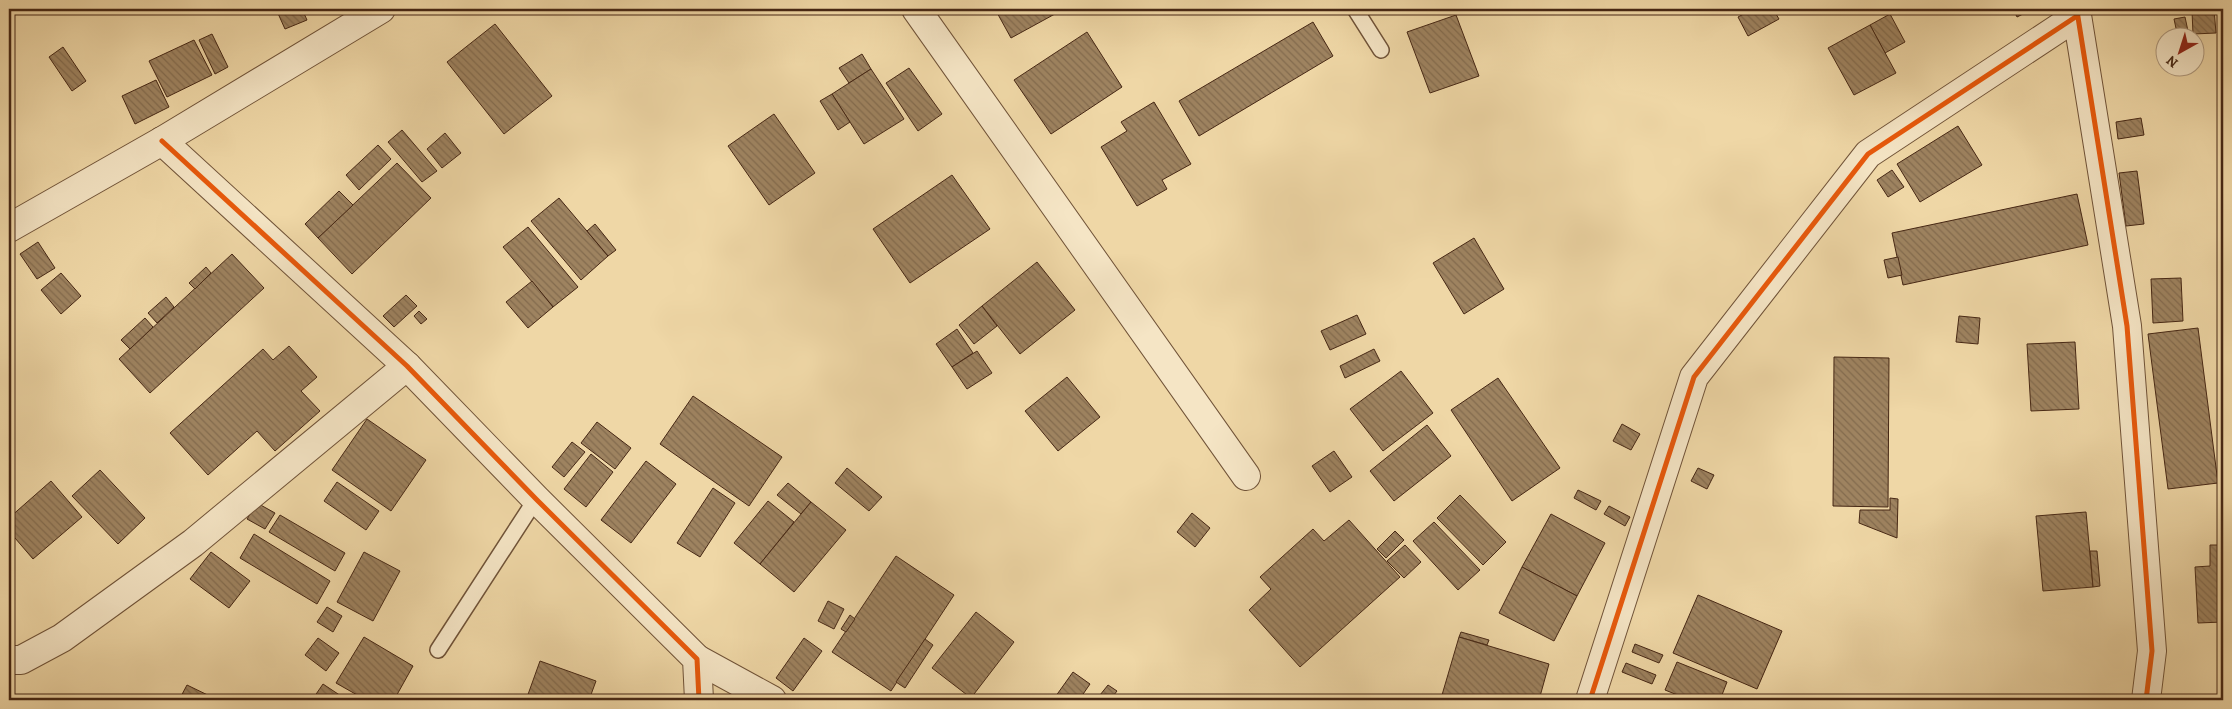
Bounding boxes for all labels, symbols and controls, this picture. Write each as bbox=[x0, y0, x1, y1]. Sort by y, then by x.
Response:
north arrow bbox=[2154, 28, 2204, 78]
text: N bbox=[2162, 51, 2182, 72]

